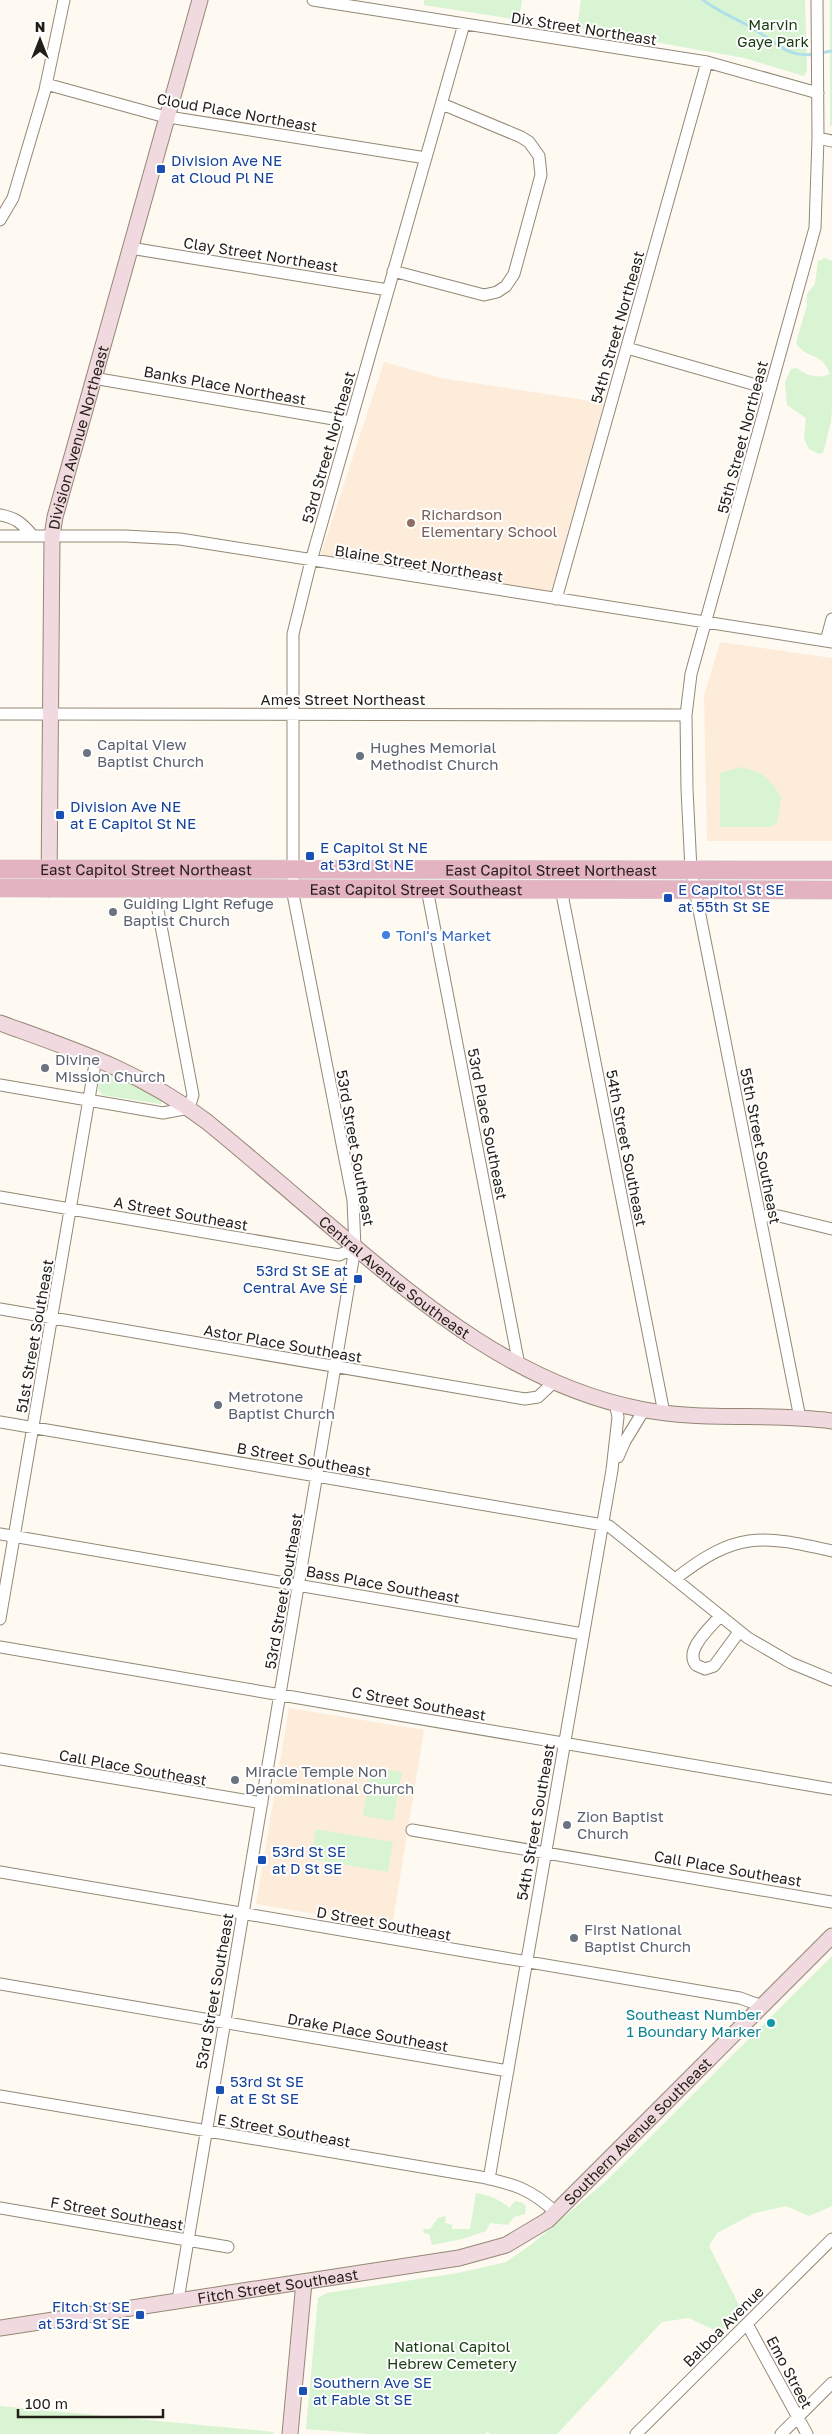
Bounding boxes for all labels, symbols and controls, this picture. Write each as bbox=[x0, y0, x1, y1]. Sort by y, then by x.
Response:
street label: Dix Street Northeast bbox=[510, 8, 658, 48]
north arrow bbox=[15, 15, 65, 65]
park label: Marvin Gaye Park bbox=[737, 15, 809, 50]
text: N bbox=[35, 18, 45, 35]
street label: Cloud Place Northeast bbox=[155, 89, 319, 135]
place label: Division Ave NE at Cloud Pl NE bbox=[171, 151, 282, 186]
marker: Division Ave NE at Cloud Pl NE bbox=[155, 163, 167, 175]
street label: Clay Street Northeast bbox=[182, 233, 340, 275]
street label: 54th Street Northeast bbox=[587, 249, 647, 405]
street label: Division Avenue Northeast bbox=[44, 343, 112, 531]
street label: 55th Street Northeast bbox=[713, 359, 771, 515]
street label: Banks Place Northeast bbox=[142, 362, 308, 408]
street label: 53rd Street Northeast bbox=[298, 369, 358, 525]
place label: Richardson Elementary School bbox=[421, 505, 557, 540]
marker: Richardson Elementary School bbox=[405, 517, 417, 529]
street label: Blaine Street Northeast bbox=[334, 541, 504, 585]
street label: Ames Street Northeast bbox=[261, 690, 425, 708]
place label: Capital View Baptist Church bbox=[97, 735, 204, 770]
place label: Hughes Memorial Methodist Church bbox=[370, 738, 498, 773]
marker: Capital View Baptist Church bbox=[81, 747, 93, 759]
marker: Hughes Memorial Methodist Church bbox=[354, 750, 366, 762]
place label: Division Ave NE at E Capitol St NE bbox=[70, 797, 196, 832]
marker: Division Ave NE at E Capitol St NE bbox=[54, 809, 66, 821]
place label: E Capitol St NE at 53rd St NE bbox=[320, 838, 428, 873]
marker: E Capitol St NE at 53rd St NE bbox=[304, 850, 316, 862]
street label: East Capitol Street Northeast bbox=[40, 860, 252, 878]
street label: East Capitol Street Northeast bbox=[445, 861, 657, 879]
street label: East Capitol Street Southeast bbox=[309, 880, 523, 898]
place label: E Capitol St SE at 55th St SE bbox=[678, 880, 784, 915]
marker: E Capitol St SE at 55th St SE bbox=[662, 892, 674, 904]
place label: Guiding Light Refuge Baptist Church bbox=[123, 894, 274, 929]
marker: Guiding Light Refuge Baptist Church bbox=[107, 906, 119, 918]
place label: Toni's Market bbox=[396, 926, 491, 944]
marker: Toni's Market bbox=[380, 929, 392, 941]
street label: 53rd Place Southeast bbox=[464, 1047, 512, 1201]
place label: Divine Mission Church bbox=[55, 1050, 165, 1085]
marker: Divine Mission Church bbox=[39, 1062, 51, 1074]
street label: 55th Street Southeast bbox=[737, 1066, 785, 1226]
street label: 53rd Street Southeast bbox=[333, 1068, 379, 1228]
street label: 54th Street Southeast bbox=[603, 1068, 651, 1228]
street label: A Street Southeast bbox=[112, 1192, 250, 1234]
street label: Central Avenue Southeast bbox=[316, 1212, 474, 1342]
street label: 51st Street Southeast bbox=[12, 1258, 56, 1414]
place label: 53rd St SE at Central Ave SE bbox=[243, 1261, 348, 1296]
marker: 53rd St SE at Central Ave SE bbox=[352, 1273, 364, 1285]
street label: Astor Place Southeast bbox=[203, 1320, 363, 1366]
place label: Metrotone Baptist Church bbox=[228, 1387, 335, 1422]
marker: Metrotone Baptist Church bbox=[212, 1399, 224, 1411]
street label: B Street Southeast bbox=[235, 1438, 373, 1480]
street label: 53rd Street Southeast bbox=[260, 1511, 306, 1671]
street label: Bass Place Southeast bbox=[305, 1562, 461, 1606]
street label: C Street Southeast bbox=[350, 1682, 488, 1724]
street label: 54th Street Southeast bbox=[512, 1742, 558, 1902]
street label: Call Place Southeast bbox=[58, 1745, 208, 1789]
place label: Miracle Temple Non Denominational Church bbox=[245, 1762, 414, 1797]
marker: Miracle Temple Non Denominational Church bbox=[229, 1774, 241, 1786]
place label: Zion Baptist Church bbox=[577, 1807, 664, 1842]
marker: Zion Baptist Church bbox=[561, 1819, 573, 1831]
place label: 53rd St SE at D St SE bbox=[272, 1842, 346, 1877]
street label: Call Place Southeast bbox=[653, 1846, 803, 1890]
marker: 53rd St SE at D St SE bbox=[256, 1854, 268, 1866]
street label: D Street Southeast bbox=[315, 1902, 453, 1944]
street label: 53rd Street Southeast bbox=[191, 1911, 237, 2071]
place label: First National Baptist Church bbox=[584, 1920, 691, 1955]
marker: First National Baptist Church bbox=[568, 1932, 580, 1944]
place label: Southeast Number 1 Boundary Marker bbox=[626, 2005, 761, 2040]
street label: Drake Place Southeast bbox=[286, 2009, 450, 2055]
marker: Southeast Number 1 Boundary Marker bbox=[765, 2017, 777, 2029]
street label: Southern Avenue Southeast bbox=[560, 2053, 715, 2208]
place label: 53rd St SE at E St SE bbox=[230, 2072, 304, 2107]
marker: 53rd St SE at E St SE bbox=[214, 2084, 226, 2096]
street label: E Street Southeast bbox=[216, 2109, 352, 2151]
street label: F Street Southeast bbox=[49, 2192, 185, 2234]
street label: Fitch Street Southeast bbox=[196, 2264, 359, 2307]
street label: Balboa Avenue bbox=[679, 2282, 767, 2370]
place label: Fitch St SE at 53rd St SE bbox=[38, 2297, 130, 2332]
marker: Fitch St SE at 53rd St SE bbox=[134, 2309, 146, 2321]
street label: Emo Street bbox=[763, 2333, 817, 2411]
park label: National Capitol Hebrew Cemetery bbox=[387, 2337, 517, 2372]
place label: Southern Ave SE at Fable St SE bbox=[313, 2373, 432, 2408]
marker: Southern Ave SE at Fable St SE bbox=[297, 2385, 309, 2397]
scale bar bbox=[18, 2386, 162, 2418]
text: 100 m bbox=[25, 2394, 68, 2412]

